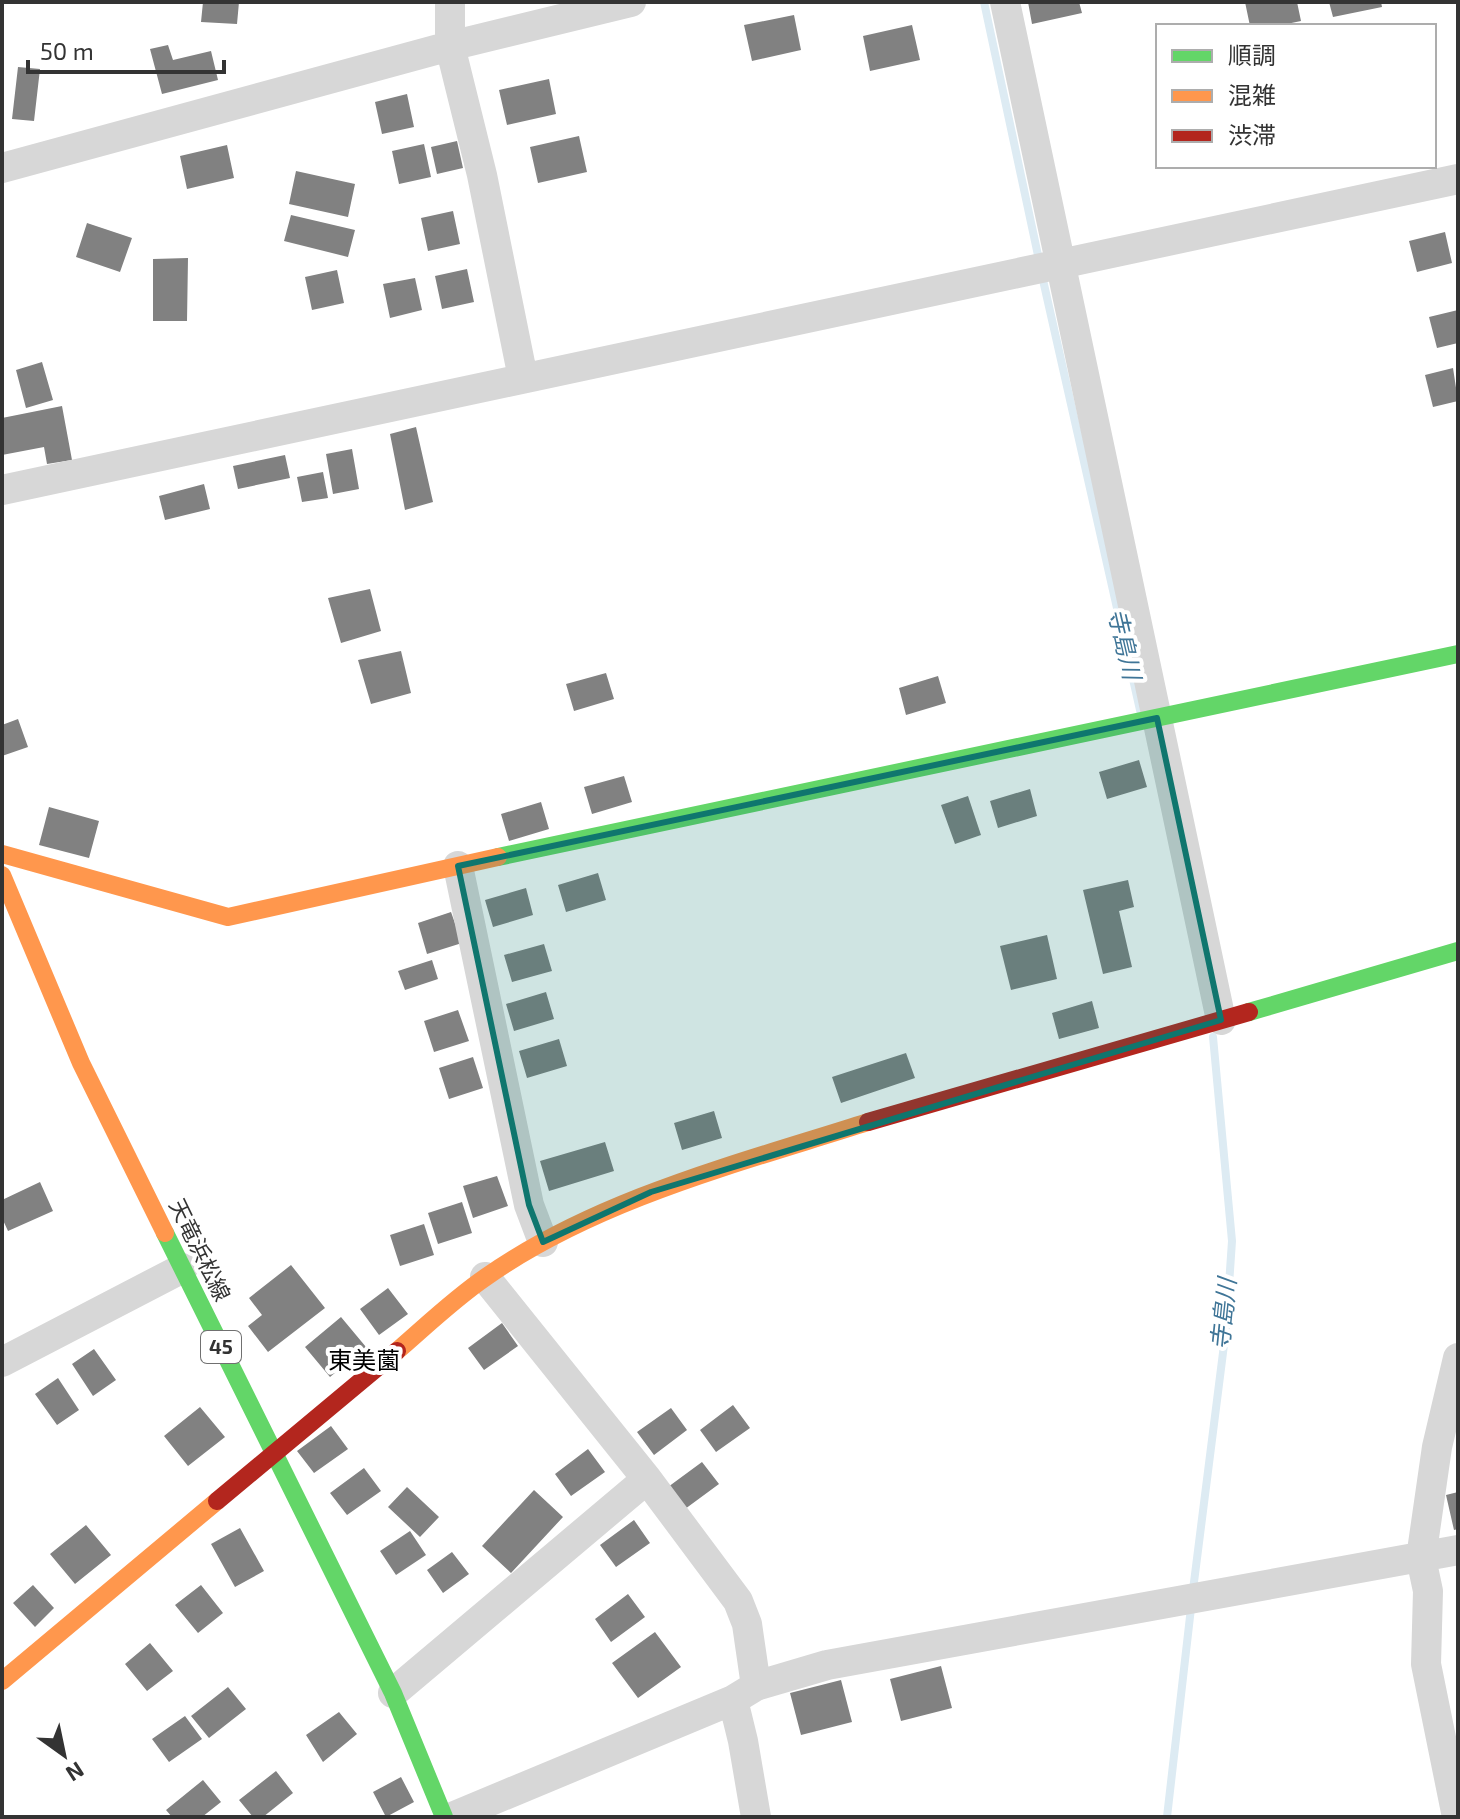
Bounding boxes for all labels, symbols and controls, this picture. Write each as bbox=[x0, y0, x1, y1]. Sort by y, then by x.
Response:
scale bar bbox=[28, 24, 224, 74]
legend bbox=[1156, 24, 1436, 168]
text: 50 m bbox=[40, 36, 94, 65]
text: 順調 bbox=[1228, 40, 1276, 69]
text: 混雑 bbox=[1228, 80, 1276, 109]
text: 渋滞 bbox=[1228, 120, 1276, 149]
water label: 寺島川 bbox=[1103, 605, 1148, 685]
street label: 天竜浜松線 bbox=[165, 1194, 237, 1305]
water label: 寺島川 bbox=[1204, 1274, 1241, 1351]
road number: 45 bbox=[201, 1331, 241, 1363]
district label: 東美薗 bbox=[328, 1345, 400, 1374]
north arrow bbox=[24, 1715, 104, 1795]
text: N bbox=[62, 1757, 89, 1788]

